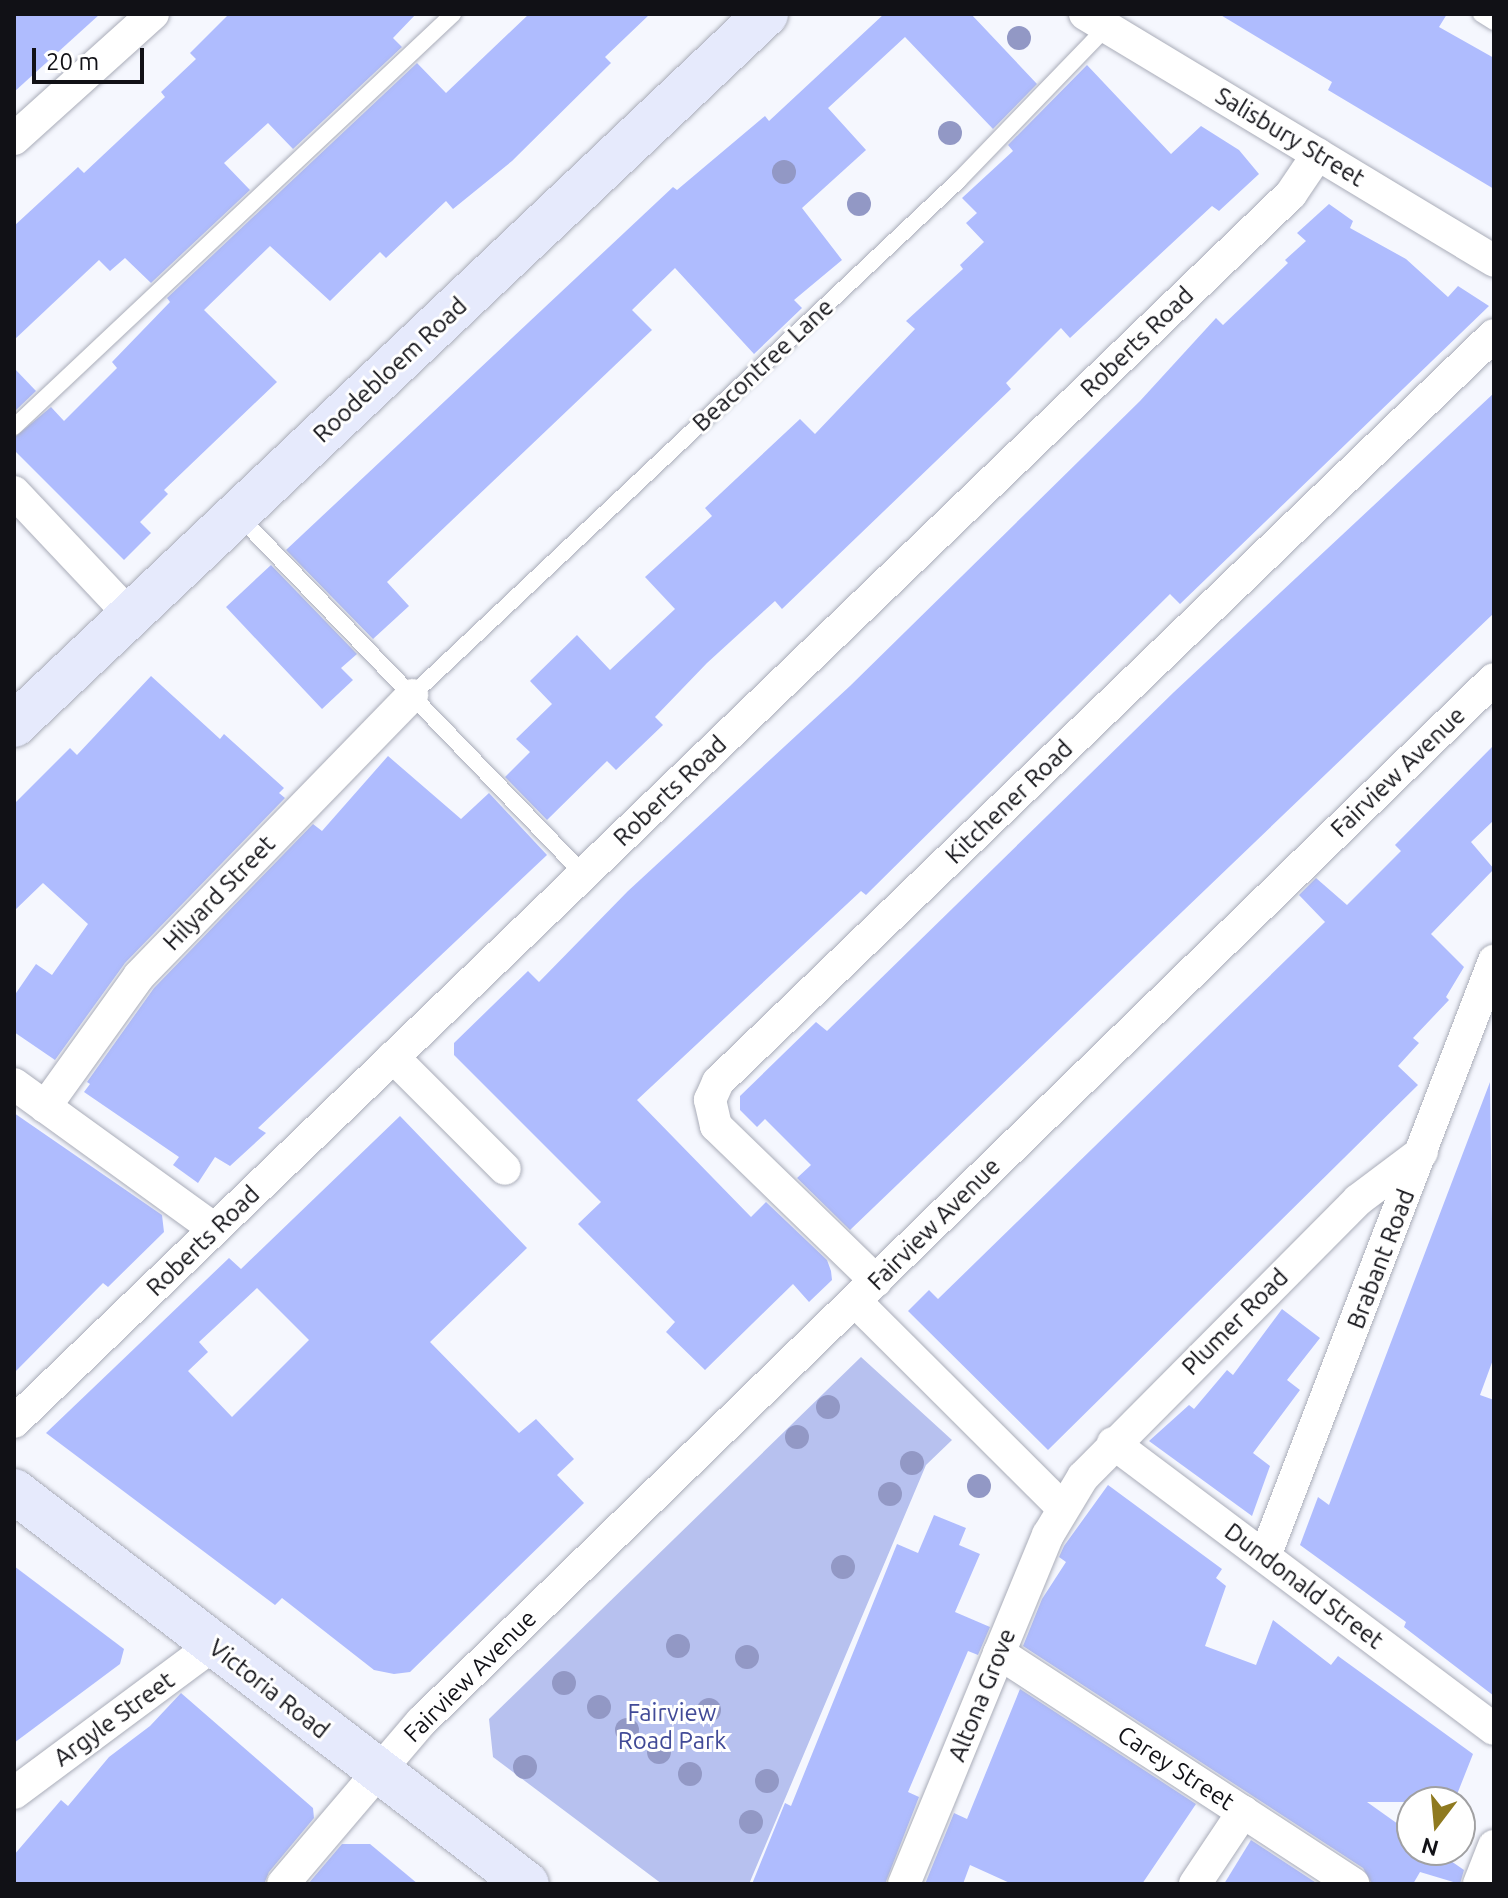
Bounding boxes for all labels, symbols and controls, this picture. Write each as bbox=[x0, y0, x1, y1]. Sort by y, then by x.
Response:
scale bar bbox=[36, 32, 148, 82]
text: 20 m bbox=[46, 48, 99, 75]
street label: Salisbury Street bbox=[1210, 81, 1370, 193]
street label: Roberts Road bbox=[1074, 281, 1200, 403]
street label: Roodebloem Road bbox=[307, 291, 473, 449]
street label: Beacontree Lane bbox=[687, 293, 839, 437]
street label: Fairview Avenue bbox=[1325, 701, 1471, 843]
street label: Roberts Road bbox=[607, 730, 733, 852]
street label: Kitchener Road bbox=[940, 734, 1078, 870]
street label: Hilyard Street bbox=[157, 830, 281, 956]
street label: Fairview Avenue bbox=[862, 1152, 1006, 1296]
street label: Roberts Road bbox=[140, 1180, 266, 1302]
street label: Brabant Road bbox=[1341, 1185, 1421, 1333]
street label: Plumer Road bbox=[1176, 1263, 1294, 1381]
street label: Dundonald Street bbox=[1219, 1517, 1389, 1655]
street label: Fairview Avenue bbox=[398, 1604, 542, 1748]
street label: Altona Grove bbox=[942, 1624, 1022, 1766]
street label: Victoria Road bbox=[203, 1633, 335, 1745]
street label: Argyle Street bbox=[48, 1666, 180, 1772]
park label: Fairview Road Park bbox=[618, 1699, 726, 1755]
street label: Carey Street bbox=[1112, 1720, 1240, 1816]
north arrow bbox=[1396, 1786, 1476, 1866]
text: N bbox=[1418, 1833, 1441, 1862]

